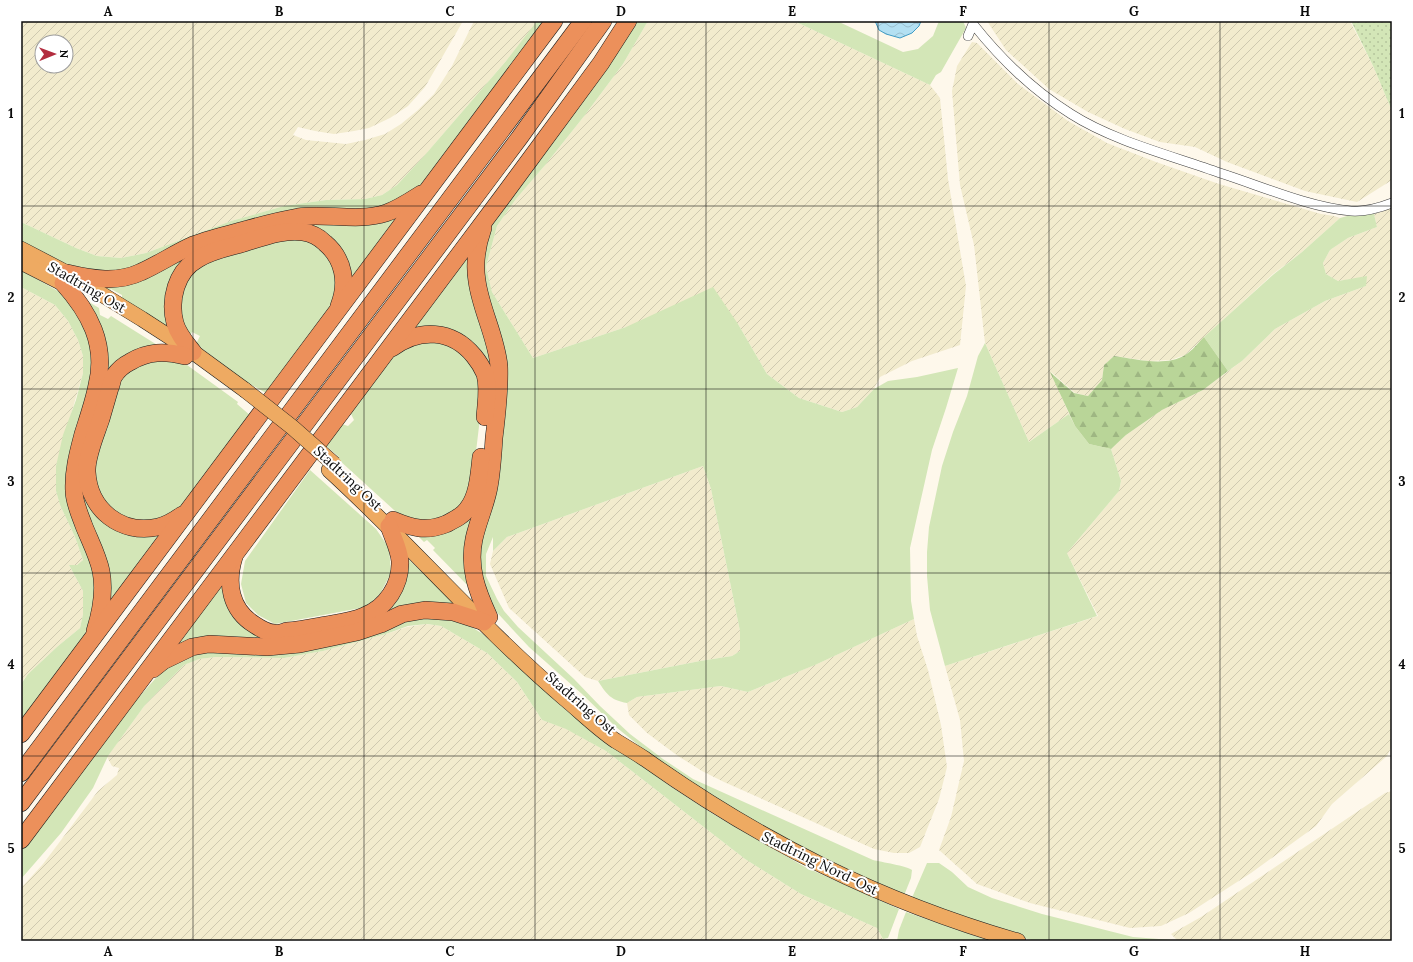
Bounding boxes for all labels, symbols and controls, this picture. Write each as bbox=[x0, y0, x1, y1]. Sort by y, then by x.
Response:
text: A bbox=[104, 3, 113, 20]
text: B bbox=[275, 3, 284, 20]
text: C bbox=[446, 3, 455, 20]
text: D bbox=[616, 3, 626, 20]
text: E bbox=[788, 3, 796, 20]
text: F bbox=[959, 3, 967, 20]
text: G bbox=[1129, 3, 1139, 20]
text: H bbox=[1300, 3, 1310, 20]
north arrow bbox=[34, 34, 74, 74]
text: N bbox=[57, 49, 71, 59]
text: 1 bbox=[8, 105, 14, 122]
text: 1 bbox=[1399, 105, 1405, 122]
street label: Stadtring Ost bbox=[45, 257, 130, 317]
text: 2 bbox=[8, 289, 15, 306]
text: 2 bbox=[1399, 289, 1406, 306]
street label: Stadtring Ost bbox=[310, 442, 386, 515]
text: 3 bbox=[7, 473, 15, 490]
text: 3 bbox=[1398, 473, 1406, 490]
text: 4 bbox=[7, 656, 15, 673]
text: 4 bbox=[1398, 656, 1406, 673]
street label: Stadtring Ost bbox=[542, 668, 620, 739]
street label: Stadtring Nord-Ost bbox=[759, 827, 882, 899]
text: 5 bbox=[7, 840, 15, 857]
text: 5 bbox=[1398, 840, 1406, 857]
text: A bbox=[104, 943, 113, 960]
text: B bbox=[275, 943, 284, 960]
text: C bbox=[446, 943, 455, 960]
text: D bbox=[616, 943, 626, 960]
text: E bbox=[788, 943, 796, 960]
text: F bbox=[959, 943, 967, 960]
text: G bbox=[1129, 943, 1139, 960]
text: H bbox=[1300, 943, 1310, 960]

